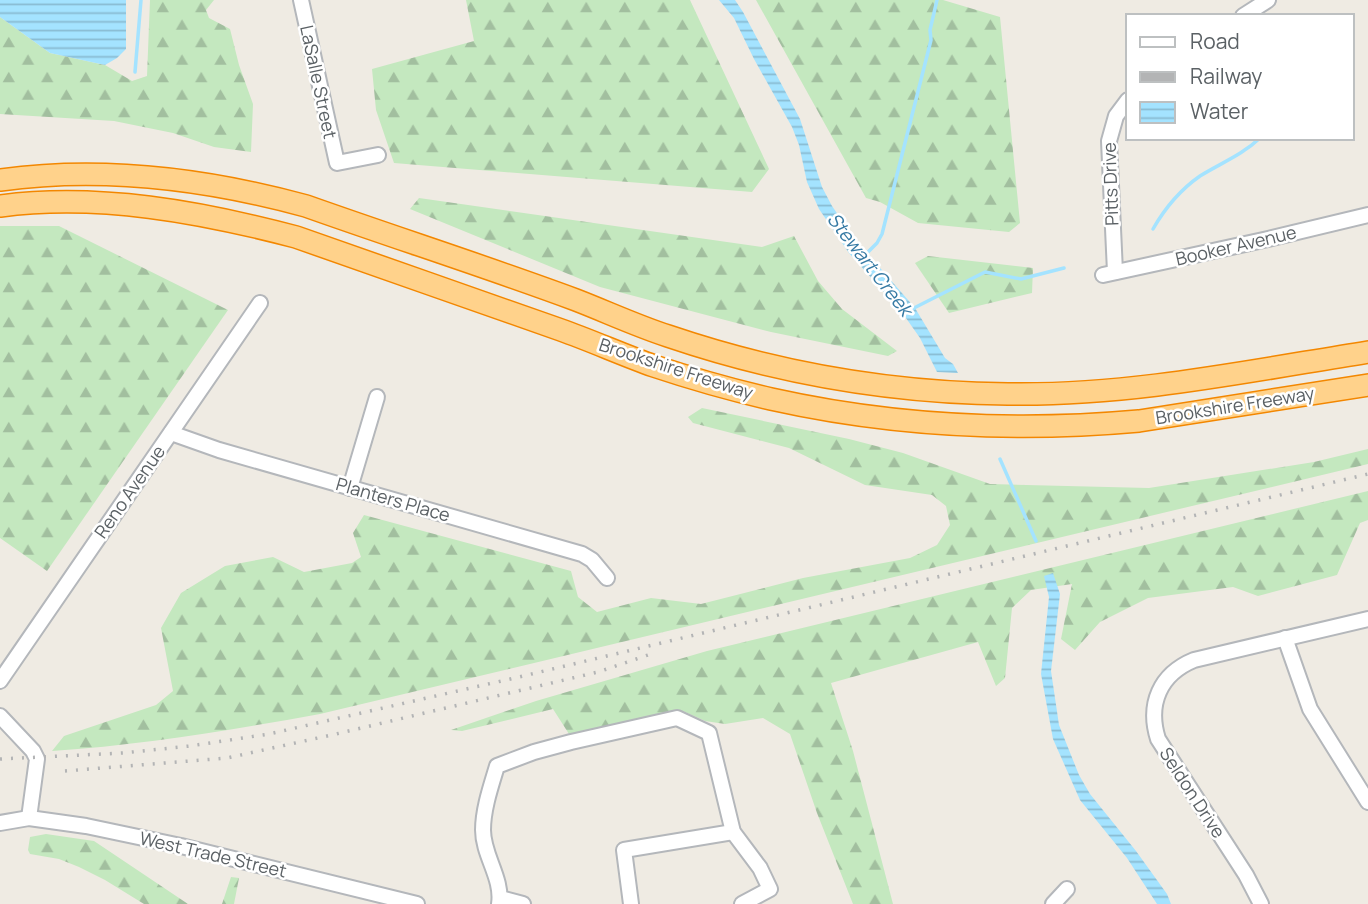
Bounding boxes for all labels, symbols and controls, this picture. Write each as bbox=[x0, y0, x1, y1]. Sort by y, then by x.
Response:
legend bbox=[1126, 14, 1354, 140]
street label: LaSalle Street bbox=[295, 23, 343, 141]
text: Road bbox=[1190, 27, 1240, 55]
text: Railway bbox=[1190, 62, 1262, 90]
text: Water bbox=[1190, 97, 1249, 125]
street label: Pitts Drive bbox=[1097, 142, 1123, 226]
water label: Stewart Creek bbox=[821, 207, 920, 323]
street label: Booker Avenue bbox=[1173, 219, 1299, 271]
street label: Brookshire Freeway bbox=[596, 332, 757, 404]
street label: Brookshire Freeway bbox=[1154, 381, 1316, 429]
street label: Reno Avenue bbox=[88, 440, 170, 543]
street label: Planters Place bbox=[333, 471, 453, 527]
street label: Seldon Drive bbox=[1155, 743, 1231, 842]
street label: West Trade Street bbox=[137, 825, 289, 883]

